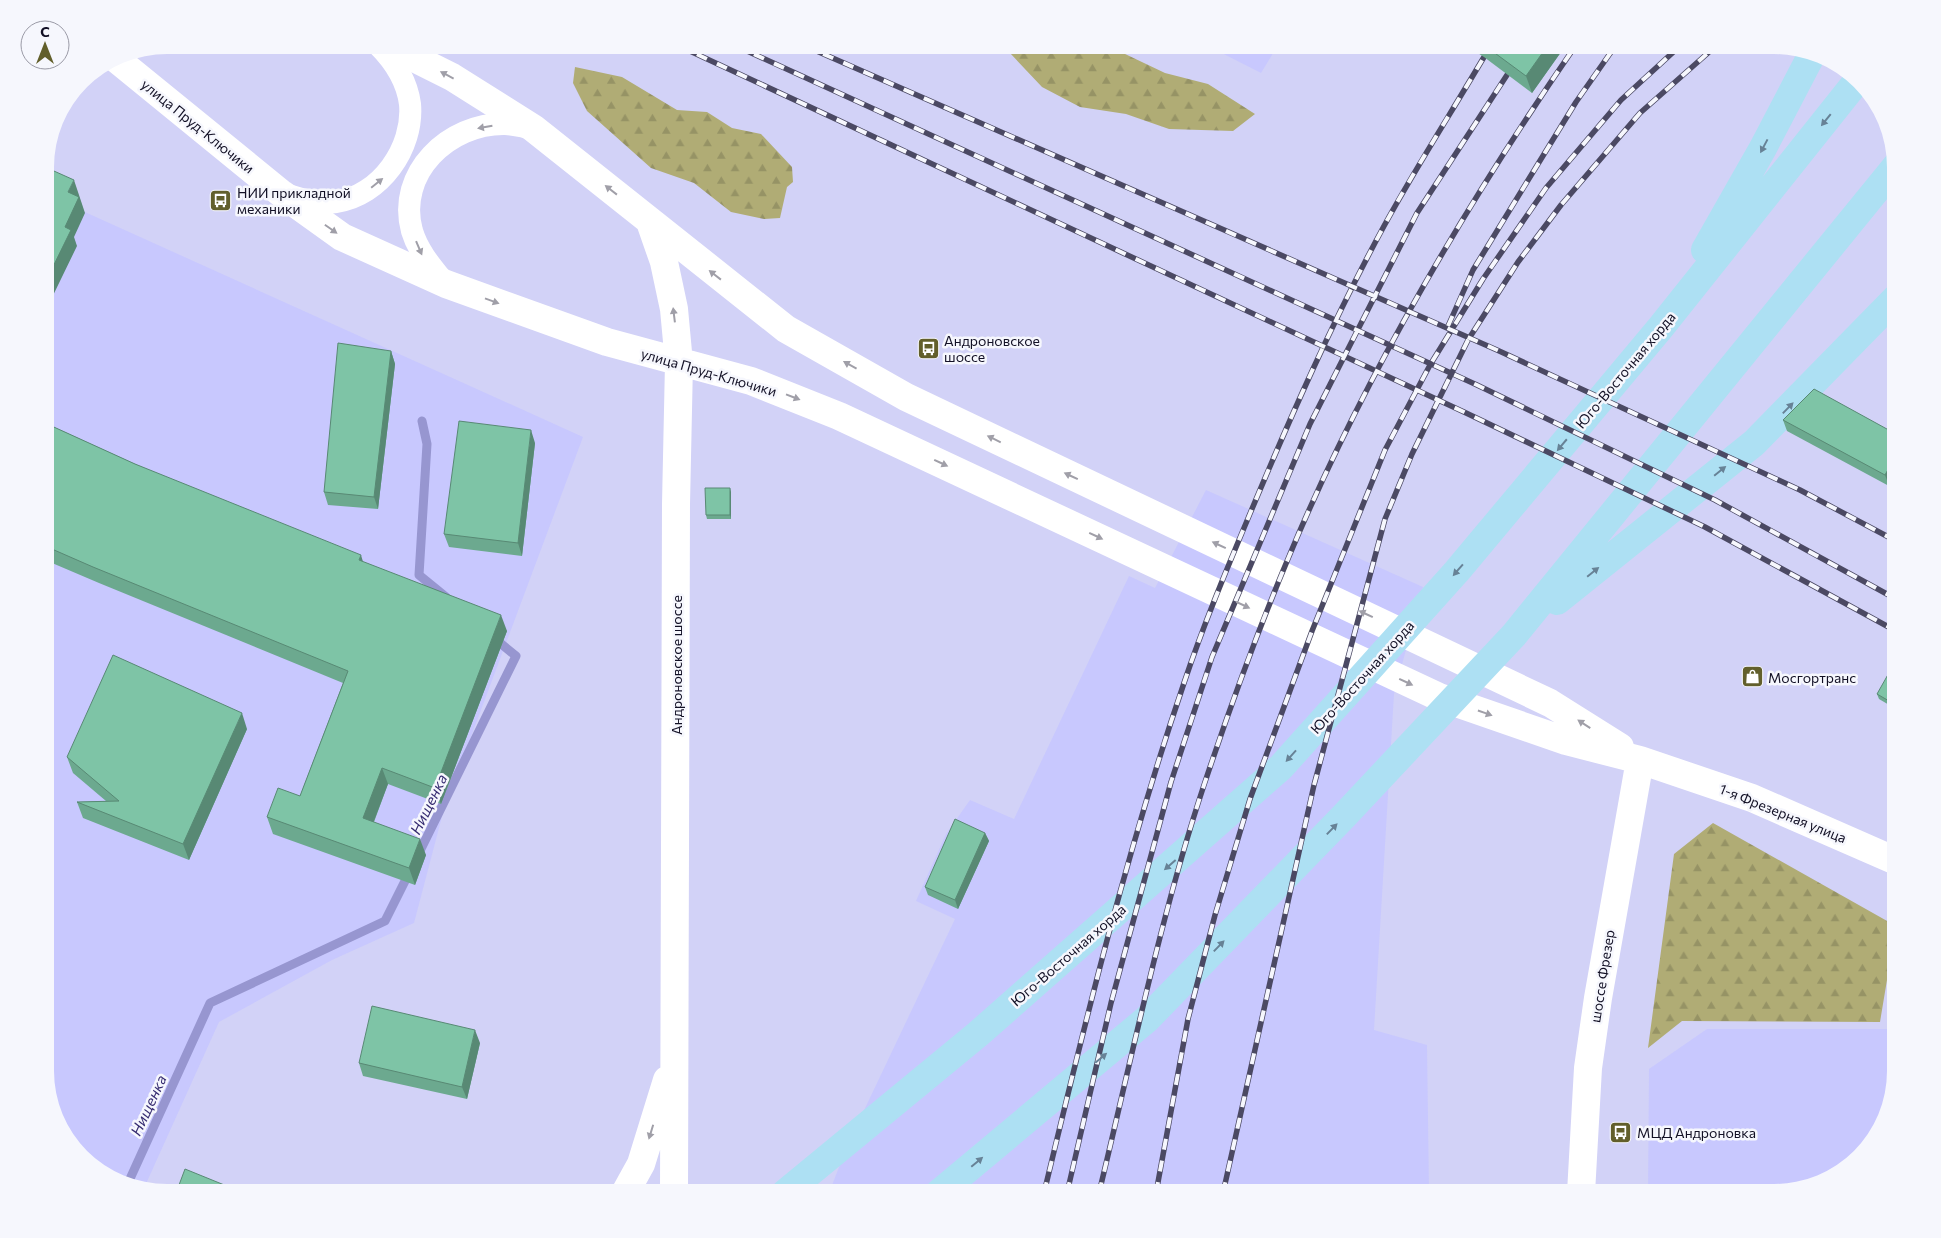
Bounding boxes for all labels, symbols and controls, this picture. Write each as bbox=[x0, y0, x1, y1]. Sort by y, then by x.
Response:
north arrow bbox=[20, 20, 70, 70]
text: С bbox=[40, 23, 50, 40]
one-way arrow bbox=[440, 71, 454, 79]
street label: улица Пруд-Ключики bbox=[138, 75, 258, 177]
one-way arrow bbox=[1821, 113, 1832, 126]
one-way arrow bbox=[476, 123, 492, 131]
one-way arrow bbox=[1760, 139, 1768, 153]
one-way arrow bbox=[370, 177, 383, 188]
place label: НИИ прикладной механики bbox=[237, 184, 351, 217]
one-way arrow bbox=[605, 185, 618, 195]
bus stop icon: НИИ прикладной механики bbox=[209, 188, 233, 212]
one-way arrow bbox=[325, 224, 338, 234]
one-way arrow bbox=[416, 241, 424, 255]
one-way arrow bbox=[709, 269, 722, 280]
one-way arrow bbox=[484, 298, 499, 305]
one-way arrow bbox=[670, 306, 678, 322]
street label: Юго-Восточная хорда bbox=[1571, 308, 1679, 432]
place label: Андроновское шоссе bbox=[944, 332, 1040, 365]
bus stop icon: Андроновское шоссе bbox=[916, 336, 940, 360]
street label: улица Пруд-Ключики bbox=[639, 344, 779, 400]
one-way arrow bbox=[842, 361, 857, 369]
one-way arrow bbox=[786, 394, 800, 402]
one-way arrow bbox=[1782, 402, 1794, 414]
one-way arrow bbox=[987, 435, 1001, 443]
one-way arrow bbox=[1557, 439, 1568, 451]
one-way arrow bbox=[934, 460, 948, 468]
one-way arrow bbox=[1713, 465, 1726, 476]
one-way arrow bbox=[1064, 472, 1078, 480]
one-way arrow bbox=[1089, 532, 1103, 540]
one-way arrow bbox=[1211, 541, 1226, 550]
one-way arrow bbox=[1452, 563, 1463, 576]
one-way arrow bbox=[1586, 567, 1599, 578]
street label: Андроновское шоссе bbox=[668, 595, 685, 735]
one-way arrow bbox=[1236, 601, 1250, 609]
one-way arrow bbox=[1359, 610, 1373, 618]
street label: Юго-Восточная хорда bbox=[1307, 617, 1417, 737]
shop icon: Мосгортранс bbox=[1740, 665, 1764, 689]
place label: Мосгортранс bbox=[1768, 669, 1856, 686]
one-way arrow bbox=[1399, 678, 1413, 686]
one-way arrow bbox=[1478, 709, 1493, 717]
one-way arrow bbox=[1577, 720, 1591, 729]
one-way arrow bbox=[1285, 749, 1297, 761]
water label: Нищенка bbox=[406, 771, 450, 837]
street label: 1-я Фрезерная улица bbox=[1717, 780, 1849, 846]
one-way arrow bbox=[1326, 823, 1338, 835]
one-way arrow bbox=[1164, 859, 1177, 870]
street label: Юго-Восточная хорда bbox=[1007, 901, 1129, 1009]
street label: шоссе Фрезер bbox=[1586, 928, 1618, 1024]
one-way arrow bbox=[1213, 940, 1225, 952]
one-way arrow bbox=[1095, 1052, 1108, 1063]
water label: Нищенка bbox=[126, 1072, 170, 1138]
bus stop icon: МЦД Андроновка bbox=[1609, 1120, 1633, 1144]
place label: МЦД Андроновка bbox=[1637, 1124, 1756, 1141]
one-way arrow bbox=[646, 1125, 654, 1140]
one-way arrow bbox=[970, 1156, 982, 1168]

